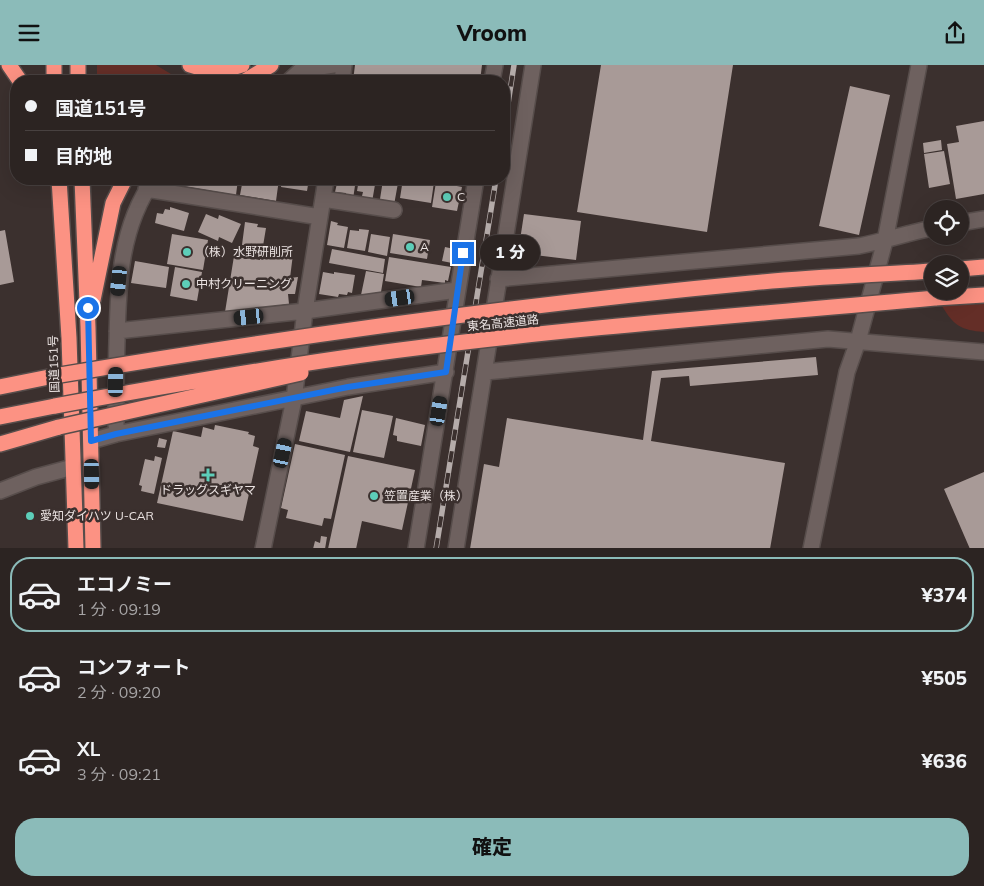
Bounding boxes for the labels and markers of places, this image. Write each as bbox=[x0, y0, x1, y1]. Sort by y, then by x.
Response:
place label: C bbox=[457, 189, 465, 204]
marker: C bbox=[441, 191, 453, 203]
place label: A bbox=[420, 239, 429, 254]
marker: A bbox=[404, 241, 416, 253]
place label: （株）水野研削所 bbox=[197, 244, 293, 259]
marker: （株）水野研削所 bbox=[181, 246, 193, 258]
place label: 中村クリーニング bbox=[196, 276, 292, 291]
marker: 中村クリーニング bbox=[180, 278, 192, 290]
marker: ドラッグスギヤマ bbox=[202, 469, 214, 481]
place label: ドラッグスギヤマ bbox=[160, 482, 256, 497]
place label: 笠置産業（株） bbox=[384, 488, 468, 503]
marker: 笠置産業（株） bbox=[368, 490, 380, 502]
place label: 愛知ダイハツ U-CAR bbox=[40, 508, 154, 523]
marker: 愛知ダイハツ U-CAR bbox=[24, 510, 36, 522]

